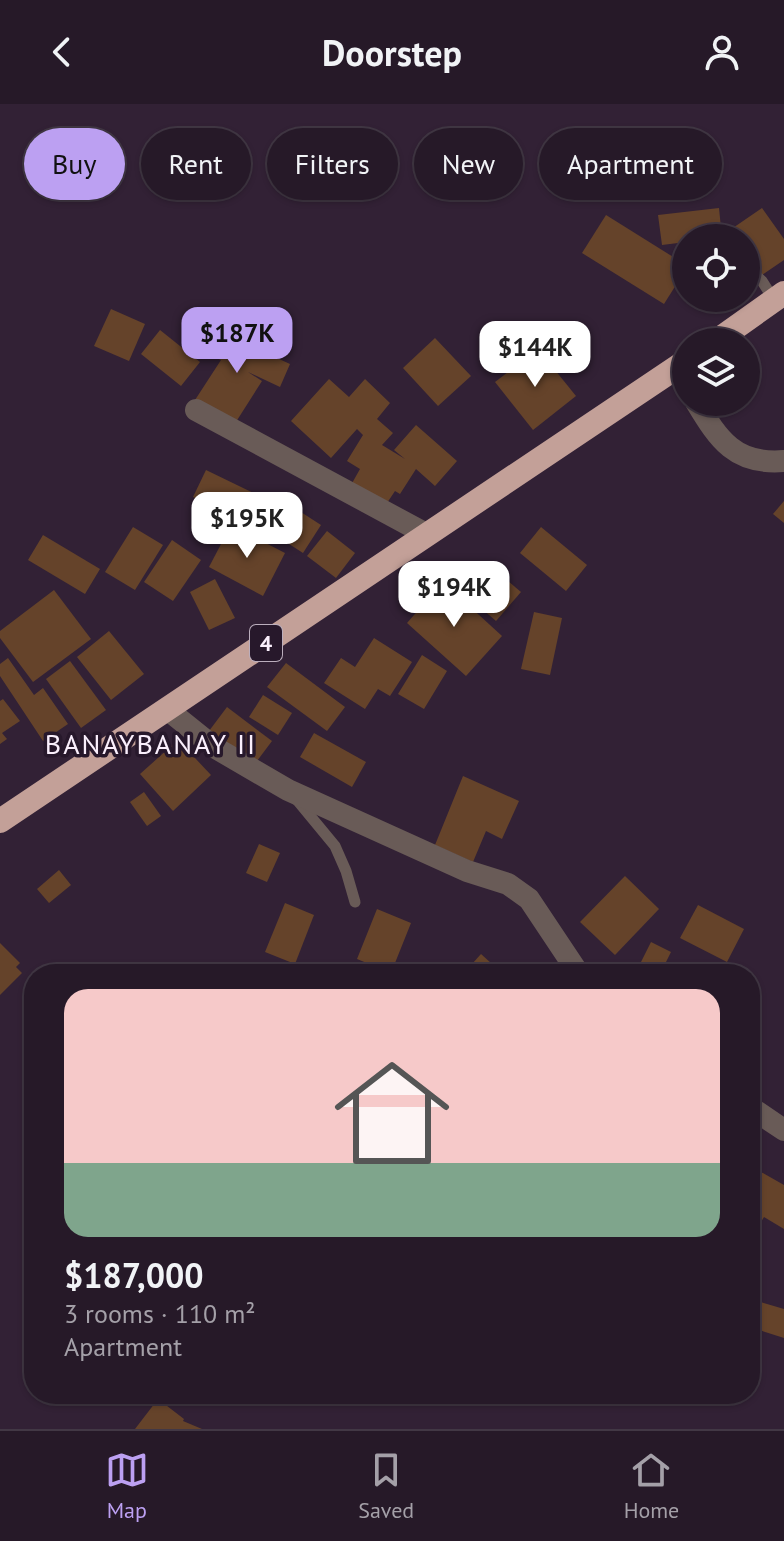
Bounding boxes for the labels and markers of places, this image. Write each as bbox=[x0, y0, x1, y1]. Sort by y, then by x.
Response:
pin: $187K bbox=[181, 307, 293, 375]
pin: $144K bbox=[479, 321, 591, 389]
pin: $195K bbox=[191, 492, 303, 560]
pin: $194K bbox=[398, 561, 510, 629]

